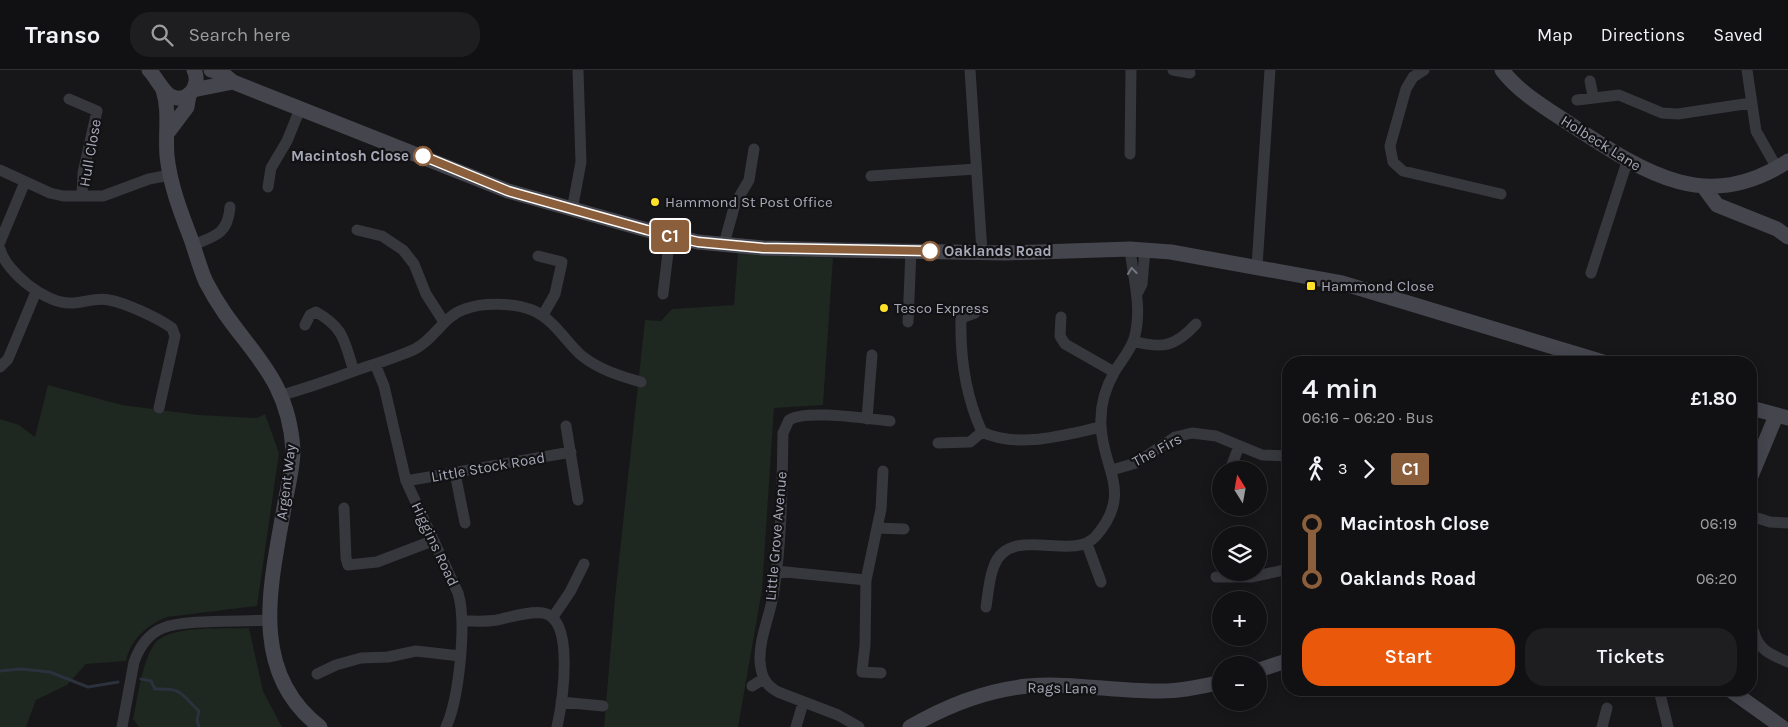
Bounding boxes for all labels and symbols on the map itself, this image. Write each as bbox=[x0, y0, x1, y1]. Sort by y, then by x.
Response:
street label: Holbeck Lane bbox=[1558, 111, 1644, 175]
street label: Hull Close bbox=[75, 118, 105, 188]
marker: Macintosh Close bbox=[413, 146, 433, 166]
place label: Macintosh Close bbox=[291, 147, 409, 165]
place label: Hammond St Post Office bbox=[665, 193, 833, 211]
marker: Hammond St Post Office bbox=[649, 196, 661, 208]
line badge: C1 bbox=[648, 220, 692, 252]
marker: Oaklands Road bbox=[920, 241, 940, 261]
place label: Oaklands Road bbox=[944, 242, 1052, 260]
one-way arrow bbox=[1127, 267, 1138, 275]
place label: Hammond Close bbox=[1321, 277, 1434, 295]
marker: Hammond Close bbox=[1305, 280, 1317, 292]
place label: Tesco Express bbox=[894, 299, 989, 317]
marker: Tesco Express bbox=[878, 302, 890, 314]
street label: The Firs bbox=[1129, 430, 1185, 470]
street label: Argent Way bbox=[272, 443, 300, 521]
street label: Little Stock Road bbox=[430, 448, 546, 486]
north arrow bbox=[1212, 461, 1268, 516]
street label: Little Grove Avenue bbox=[761, 471, 791, 601]
street label: Higgins Road bbox=[408, 499, 462, 589]
street label: Rags Lane bbox=[1027, 678, 1097, 698]

